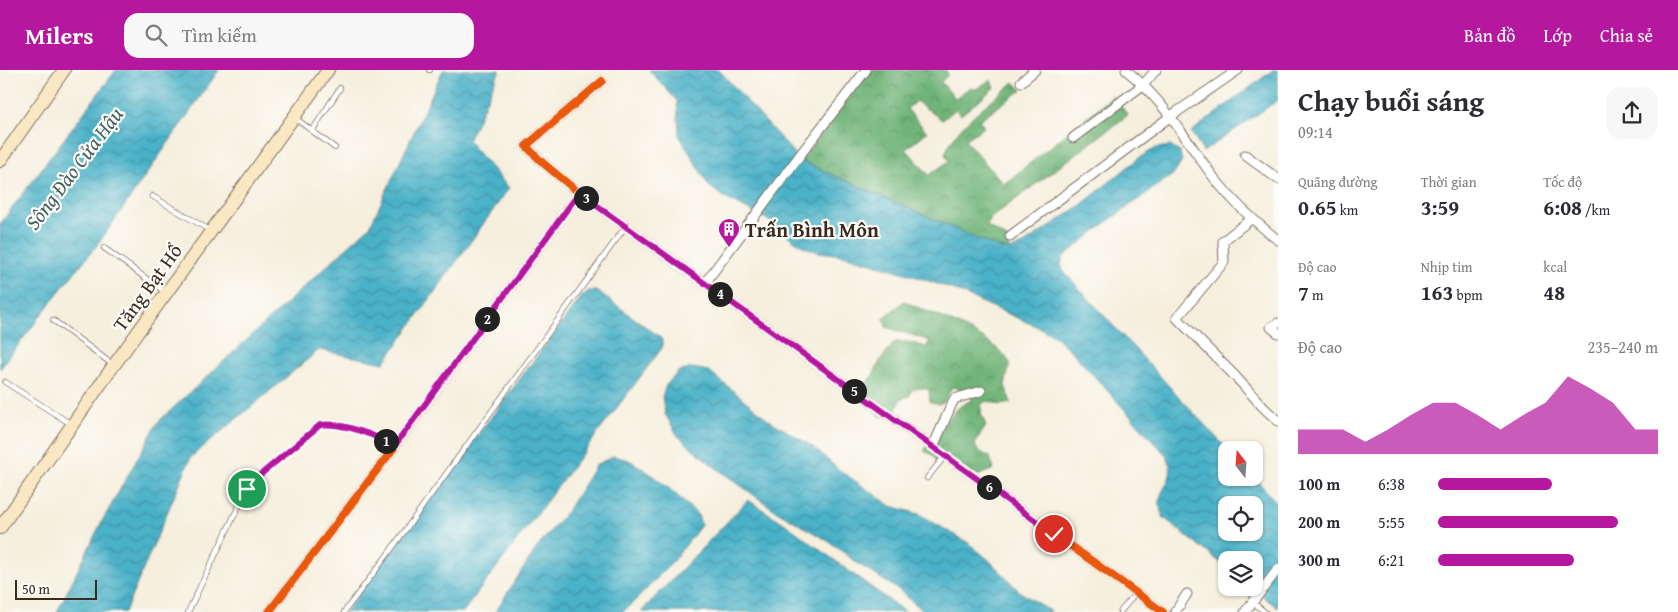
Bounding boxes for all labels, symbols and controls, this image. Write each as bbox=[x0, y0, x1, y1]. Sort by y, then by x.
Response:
search box bbox=[124, 13, 474, 58]
text: Milers bbox=[25, 18, 94, 53]
icon: search bbox=[142, 21, 170, 49]
text: Tìm kiếm bbox=[182, 21, 257, 49]
text: Bản đồ bbox=[1464, 22, 1516, 49]
text: Lớp bbox=[1544, 22, 1572, 49]
text: Chia sẻ bbox=[1600, 22, 1653, 49]
text: Chạy buổi sáng bbox=[1298, 80, 1484, 121]
button: share bbox=[1606, 87, 1658, 139]
water label: Sông Đào Cửa Hậu bbox=[17, 100, 131, 236]
text: 09:14 bbox=[1298, 120, 1333, 144]
text: Quãng đường bbox=[1298, 172, 1378, 192]
text: Thời gian bbox=[1421, 172, 1477, 192]
text: Tốc độ bbox=[1543, 172, 1582, 192]
pin: 3 bbox=[574, 186, 598, 210]
text: 3 bbox=[583, 188, 590, 208]
text: 0.65 bbox=[1298, 192, 1337, 223]
text: 3:59 bbox=[1421, 192, 1459, 223]
text: 6:08 bbox=[1543, 192, 1582, 223]
text: km bbox=[1337, 200, 1358, 220]
text: /km bbox=[1582, 200, 1610, 220]
place label: Trấn Bình Môn bbox=[745, 215, 879, 244]
building icon: Trấn Bình Môn bbox=[717, 217, 741, 248]
street label: Tăng Bạt Hổ bbox=[105, 237, 189, 337]
text: Độ cao bbox=[1298, 257, 1337, 277]
text: Nhịp tim bbox=[1421, 257, 1473, 277]
text: kcal bbox=[1543, 257, 1567, 277]
text: 7 bbox=[1298, 277, 1309, 308]
text: 163 bbox=[1421, 277, 1453, 308]
text: 48 bbox=[1543, 277, 1565, 308]
pin: 4 bbox=[708, 282, 732, 306]
text: 4 bbox=[717, 284, 724, 304]
text: m bbox=[1309, 285, 1323, 305]
text: bpm bbox=[1453, 285, 1483, 305]
pin: 2 bbox=[474, 306, 500, 332]
text: 2 bbox=[484, 309, 491, 329]
text: Độ cao bbox=[1298, 335, 1342, 359]
text: 235–240 m bbox=[1588, 335, 1658, 359]
pin: 5 bbox=[842, 378, 866, 404]
text: 5 bbox=[851, 381, 858, 401]
pin: 1 bbox=[374, 428, 398, 454]
text: 1 bbox=[383, 431, 390, 451]
north arrow bbox=[1218, 441, 1262, 486]
map controls bbox=[1218, 441, 1263, 596]
pin bbox=[226, 468, 268, 510]
text: 100 m bbox=[1298, 472, 1340, 496]
text: 6:38 bbox=[1378, 472, 1405, 496]
pin: 6 bbox=[976, 474, 1002, 500]
icon: arrive bbox=[233, 475, 261, 503]
text: 6 bbox=[986, 477, 993, 497]
button: locate bbox=[1218, 496, 1263, 541]
text: 200 m bbox=[1298, 510, 1340, 534]
text: 5:55 bbox=[1378, 510, 1405, 534]
pin bbox=[1033, 513, 1075, 555]
icon: check bbox=[1040, 520, 1068, 548]
text: 300 m bbox=[1298, 548, 1340, 572]
text: 6:21 bbox=[1378, 548, 1405, 572]
button: layers bbox=[1218, 551, 1263, 596]
scale bar bbox=[15, 577, 98, 600]
text: 50 m bbox=[22, 579, 50, 599]

